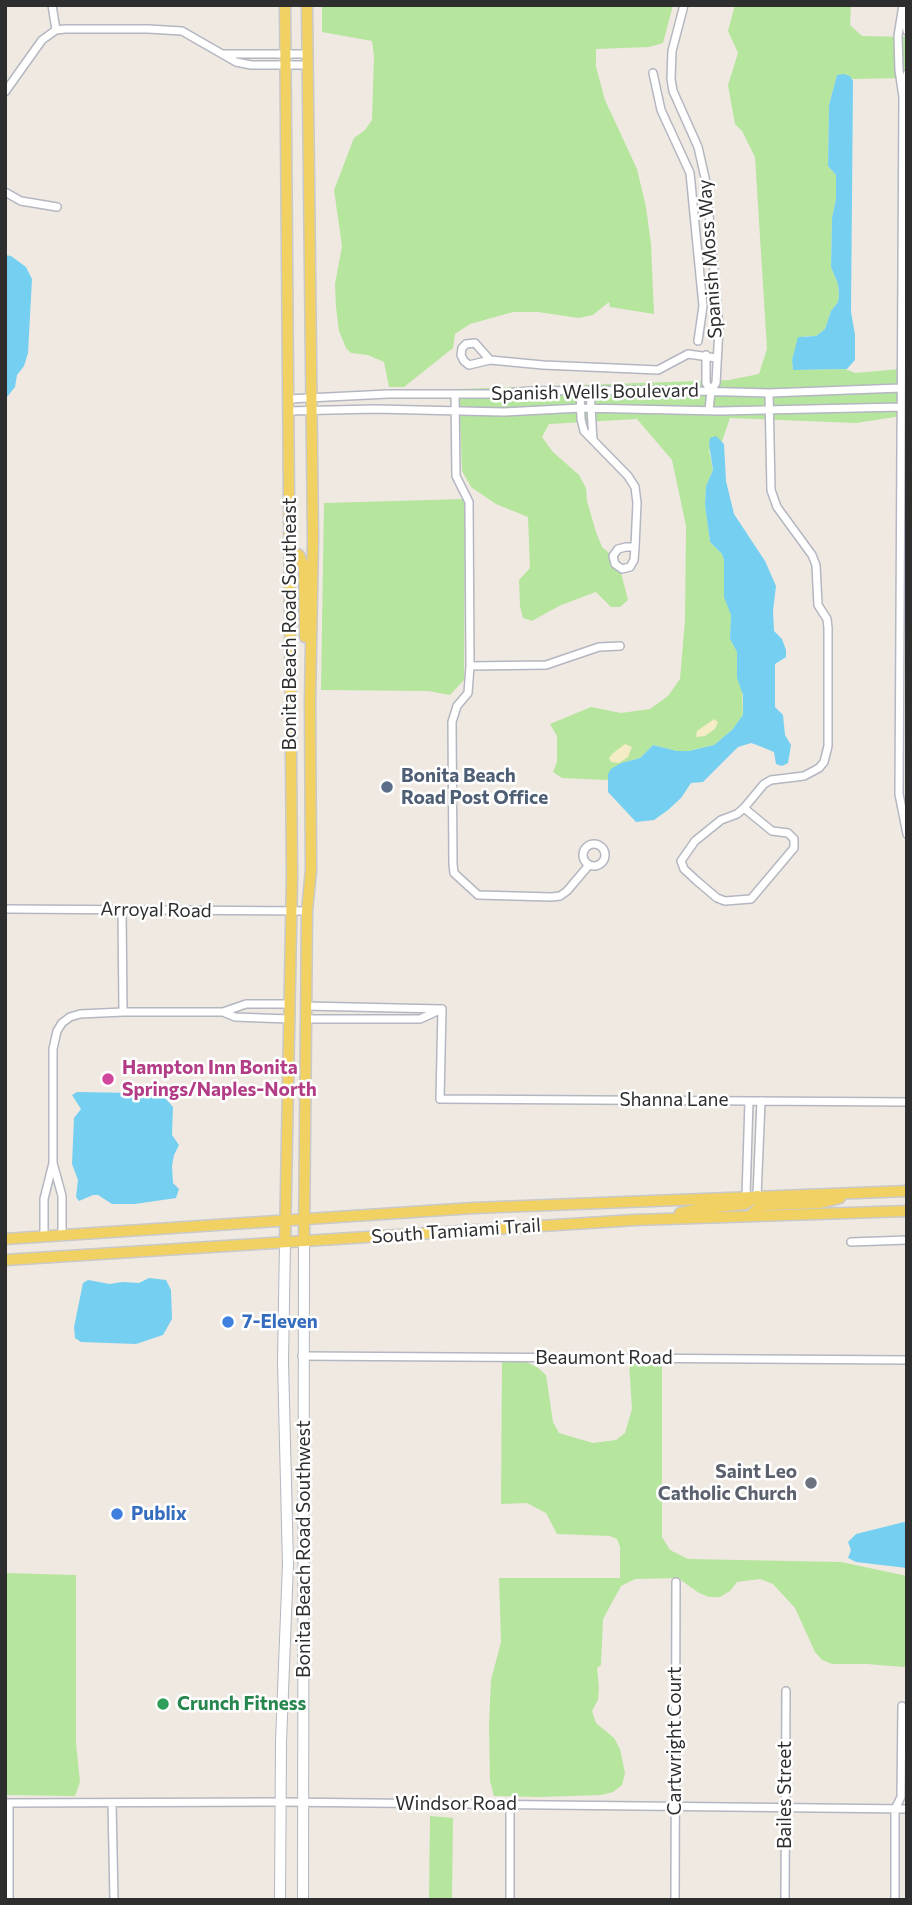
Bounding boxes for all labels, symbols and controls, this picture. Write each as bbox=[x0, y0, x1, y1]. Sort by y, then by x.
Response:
street label: Spanish Moss Way bbox=[693, 179, 727, 339]
street label: Spanish Wells Boulevard bbox=[491, 379, 699, 405]
street label: Bonita Beach Road Southeast bbox=[279, 497, 301, 751]
place label: Bonita Beach Road Post Office bbox=[401, 765, 548, 809]
marker: Bonita Beach Road Post Office bbox=[379, 779, 395, 795]
street label: Arroyal Road bbox=[100, 898, 212, 922]
place label: Hampton Inn Bonita Springs/Naples-North bbox=[122, 1057, 317, 1101]
marker: Hampton Inn Bonita Springs/Naples-North bbox=[100, 1071, 116, 1087]
street label: Shanna Lane bbox=[619, 1089, 729, 1111]
street label: South Tamiami Trail bbox=[370, 1214, 542, 1248]
place label: 7-Eleven bbox=[242, 1311, 318, 1333]
marker: 7-Eleven bbox=[220, 1314, 236, 1330]
street label: Beaumont Road bbox=[535, 1347, 673, 1369]
street label: Bonita Beach Road Southwest bbox=[293, 1420, 315, 1678]
place label: Saint Leo Catholic Church bbox=[658, 1461, 797, 1505]
marker: Saint Leo Catholic Church bbox=[803, 1475, 819, 1491]
place label: Publix bbox=[131, 1503, 187, 1525]
marker: Publix bbox=[109, 1506, 125, 1522]
street label: Cartwright Court bbox=[664, 1667, 686, 1815]
place label: Crunch Fitness bbox=[177, 1693, 306, 1715]
marker: Crunch Fitness bbox=[155, 1696, 171, 1712]
street label: Bailes Street bbox=[774, 1741, 796, 1849]
street label: Windsor Road bbox=[395, 1793, 517, 1815]

